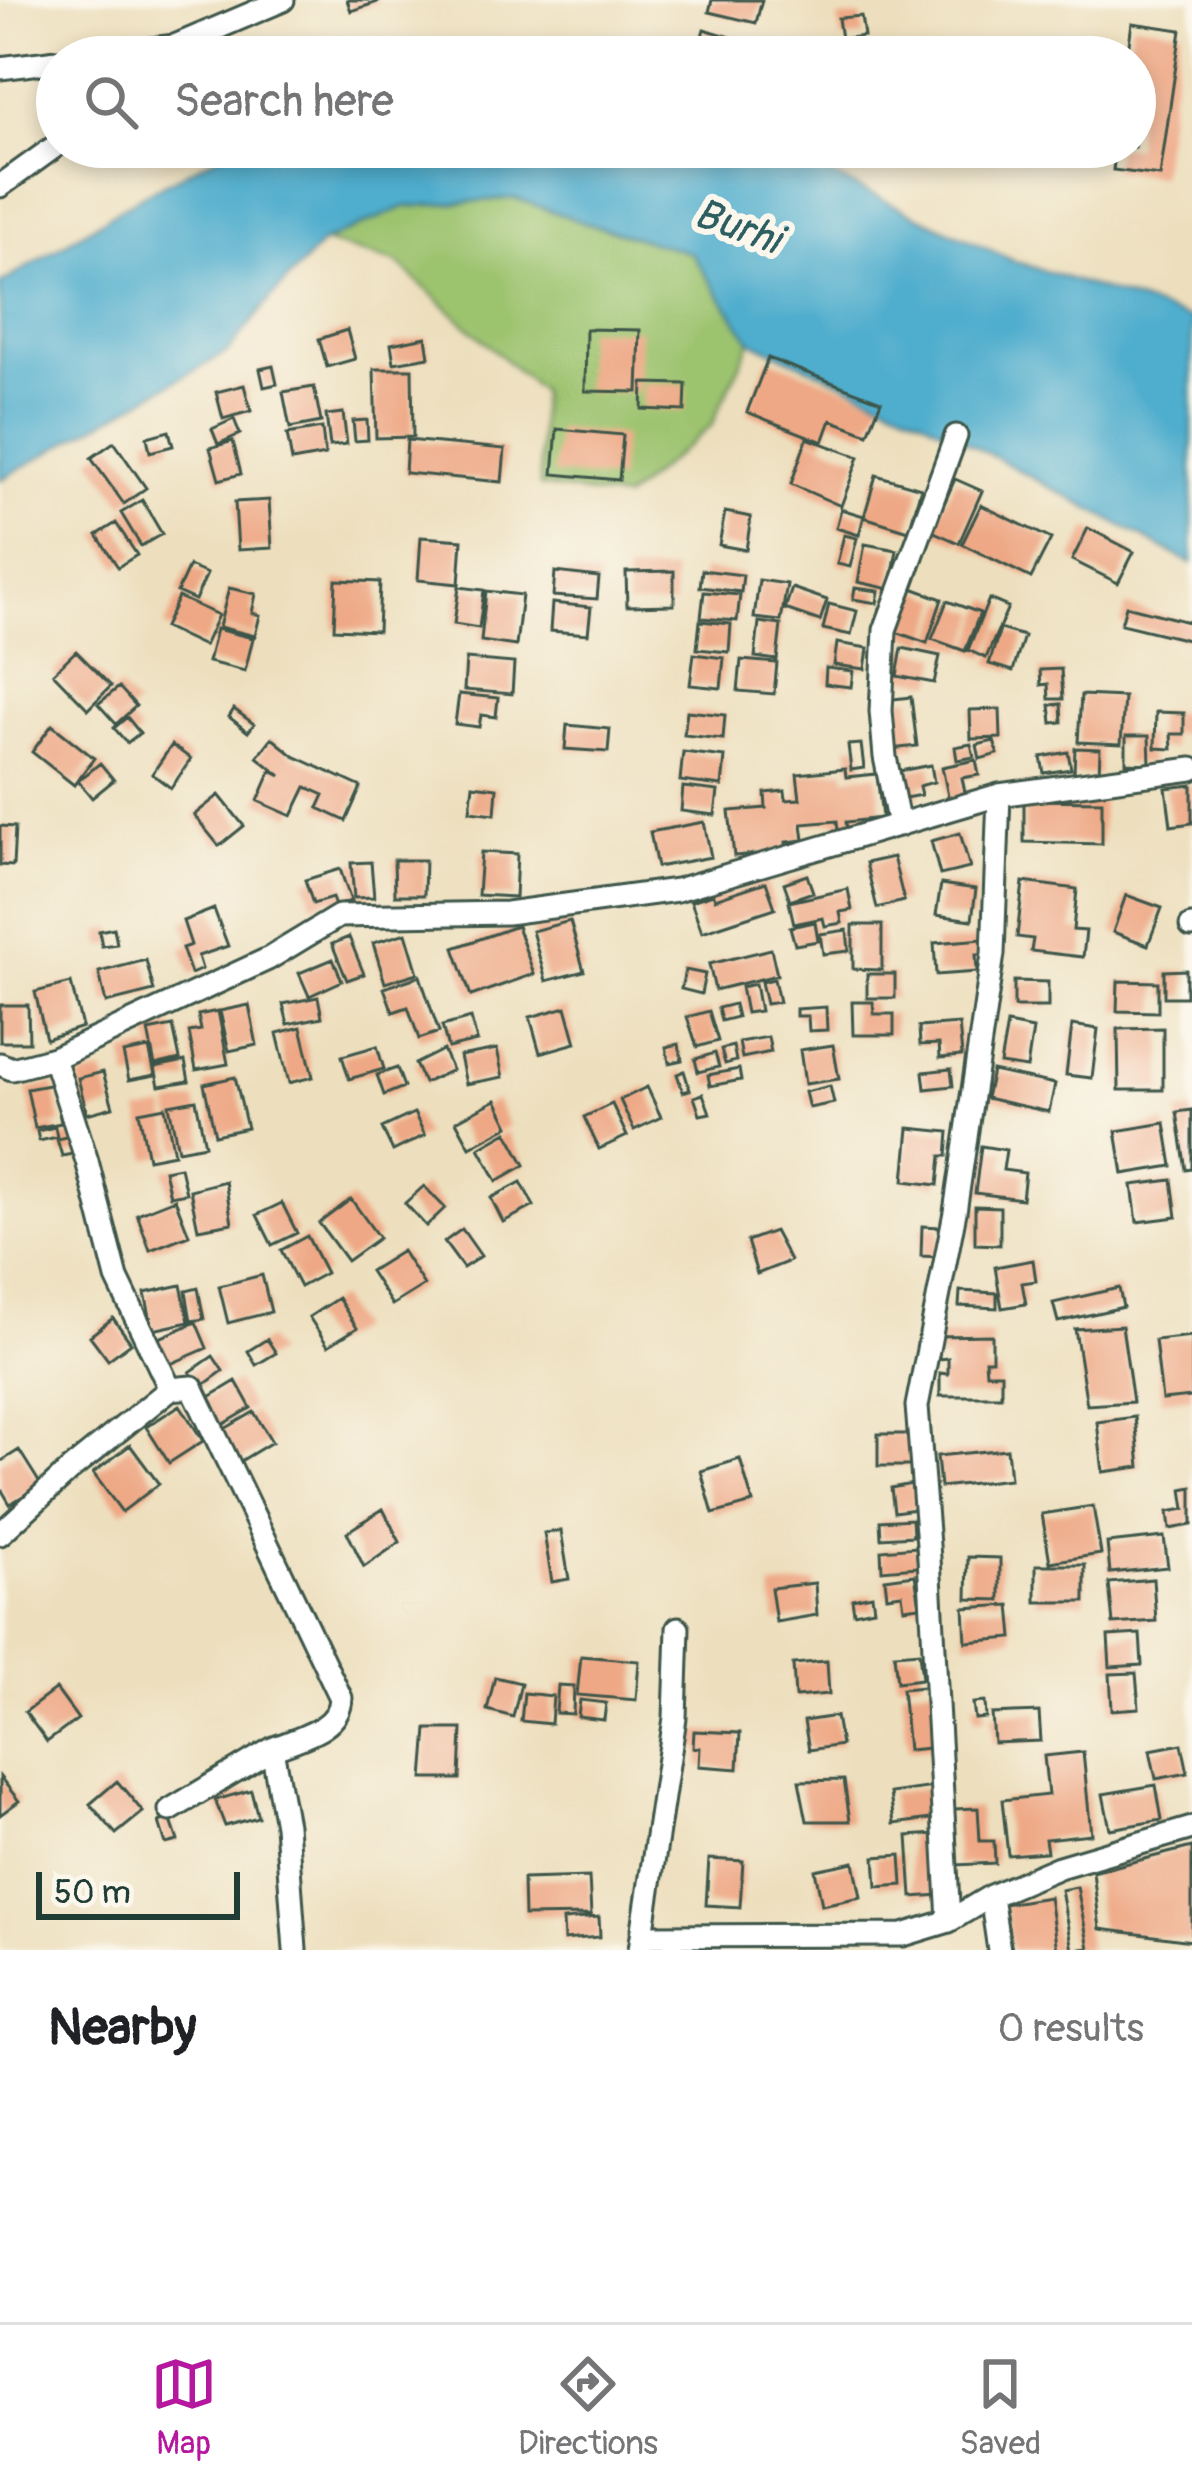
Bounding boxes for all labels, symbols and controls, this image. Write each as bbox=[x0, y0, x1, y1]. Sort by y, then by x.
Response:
search box bbox=[36, 36, 1156, 168]
icon: search bbox=[78, 69, 144, 135]
text: Search here bbox=[174, 74, 394, 130]
water label: Burhi bbox=[687, 188, 793, 269]
scale bar bbox=[36, 1866, 240, 1919]
text: 50 m bbox=[54, 1872, 131, 1913]
text: Nearby bbox=[48, 1996, 196, 2060]
text: 0 results bbox=[998, 2004, 1144, 2053]
tab: Map bbox=[151, 2351, 217, 2464]
tab: Directions bbox=[518, 2351, 658, 2464]
tab: Saved bbox=[959, 2351, 1041, 2464]

